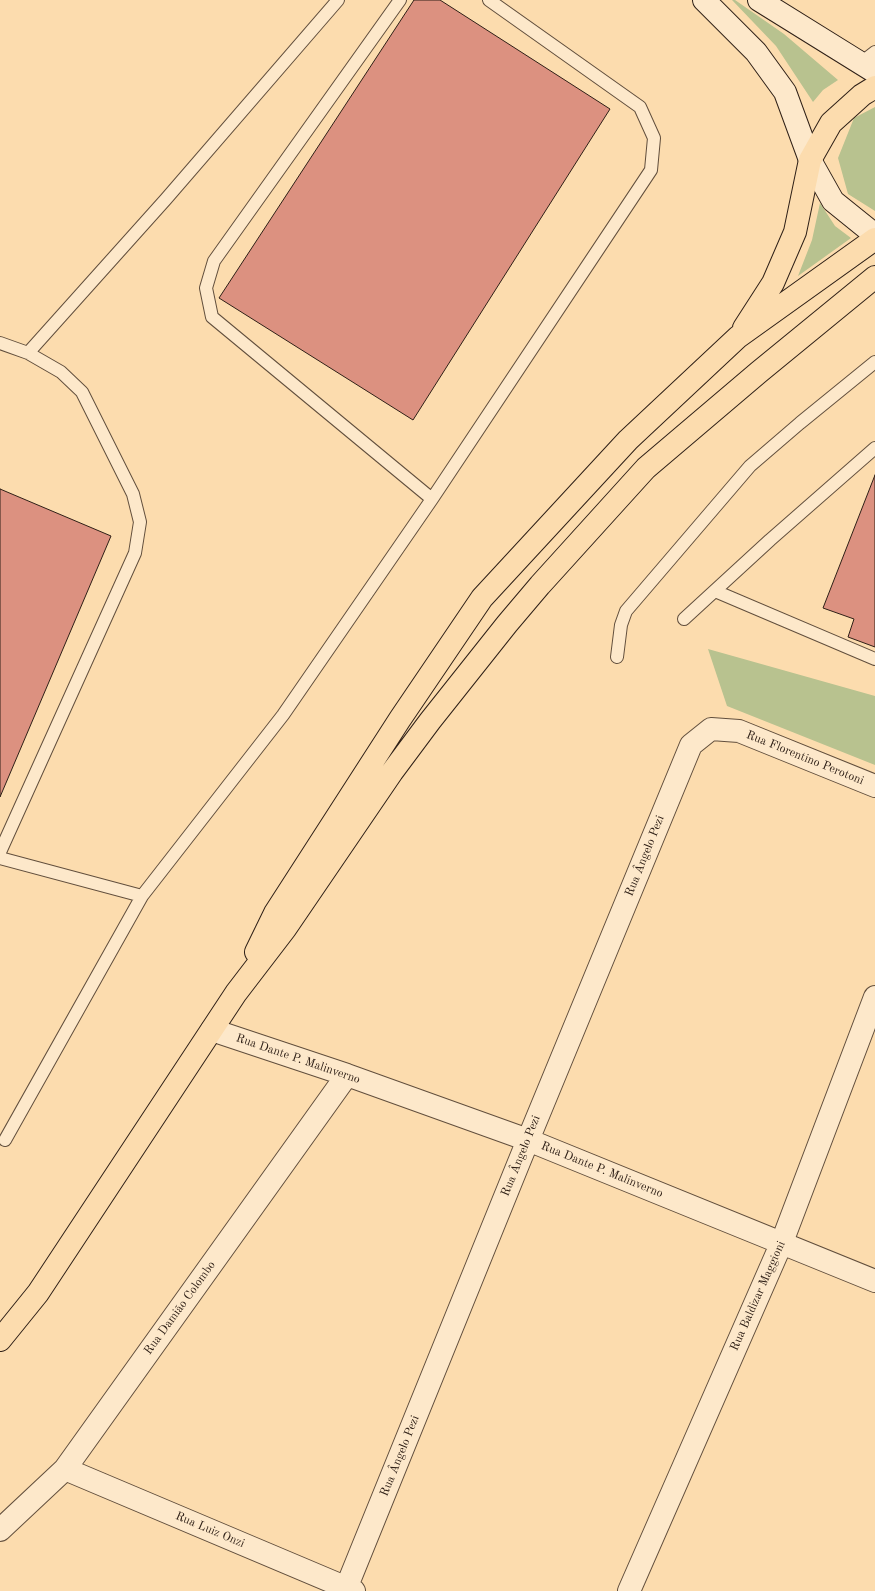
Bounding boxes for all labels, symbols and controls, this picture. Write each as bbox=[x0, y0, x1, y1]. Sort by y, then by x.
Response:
street label: Rua Florentino Perotoni bbox=[744, 728, 866, 788]
street label: Rua Ângelo Pezi bbox=[622, 813, 668, 899]
street label: Rua Dante P. Malinverno bbox=[234, 1031, 362, 1087]
street label: Rua Ângelo Pezi bbox=[498, 1113, 544, 1199]
street label: Rua Dante P. Malinverno bbox=[539, 1139, 665, 1201]
street label: Rua Baldizar Maggioni bbox=[727, 1239, 789, 1353]
street label: Rua Damião Colombo bbox=[141, 1258, 219, 1358]
street label: Rua Ângelo Pezi bbox=[377, 1413, 423, 1499]
street label: Rua Luiz Onzi bbox=[173, 1509, 247, 1551]

